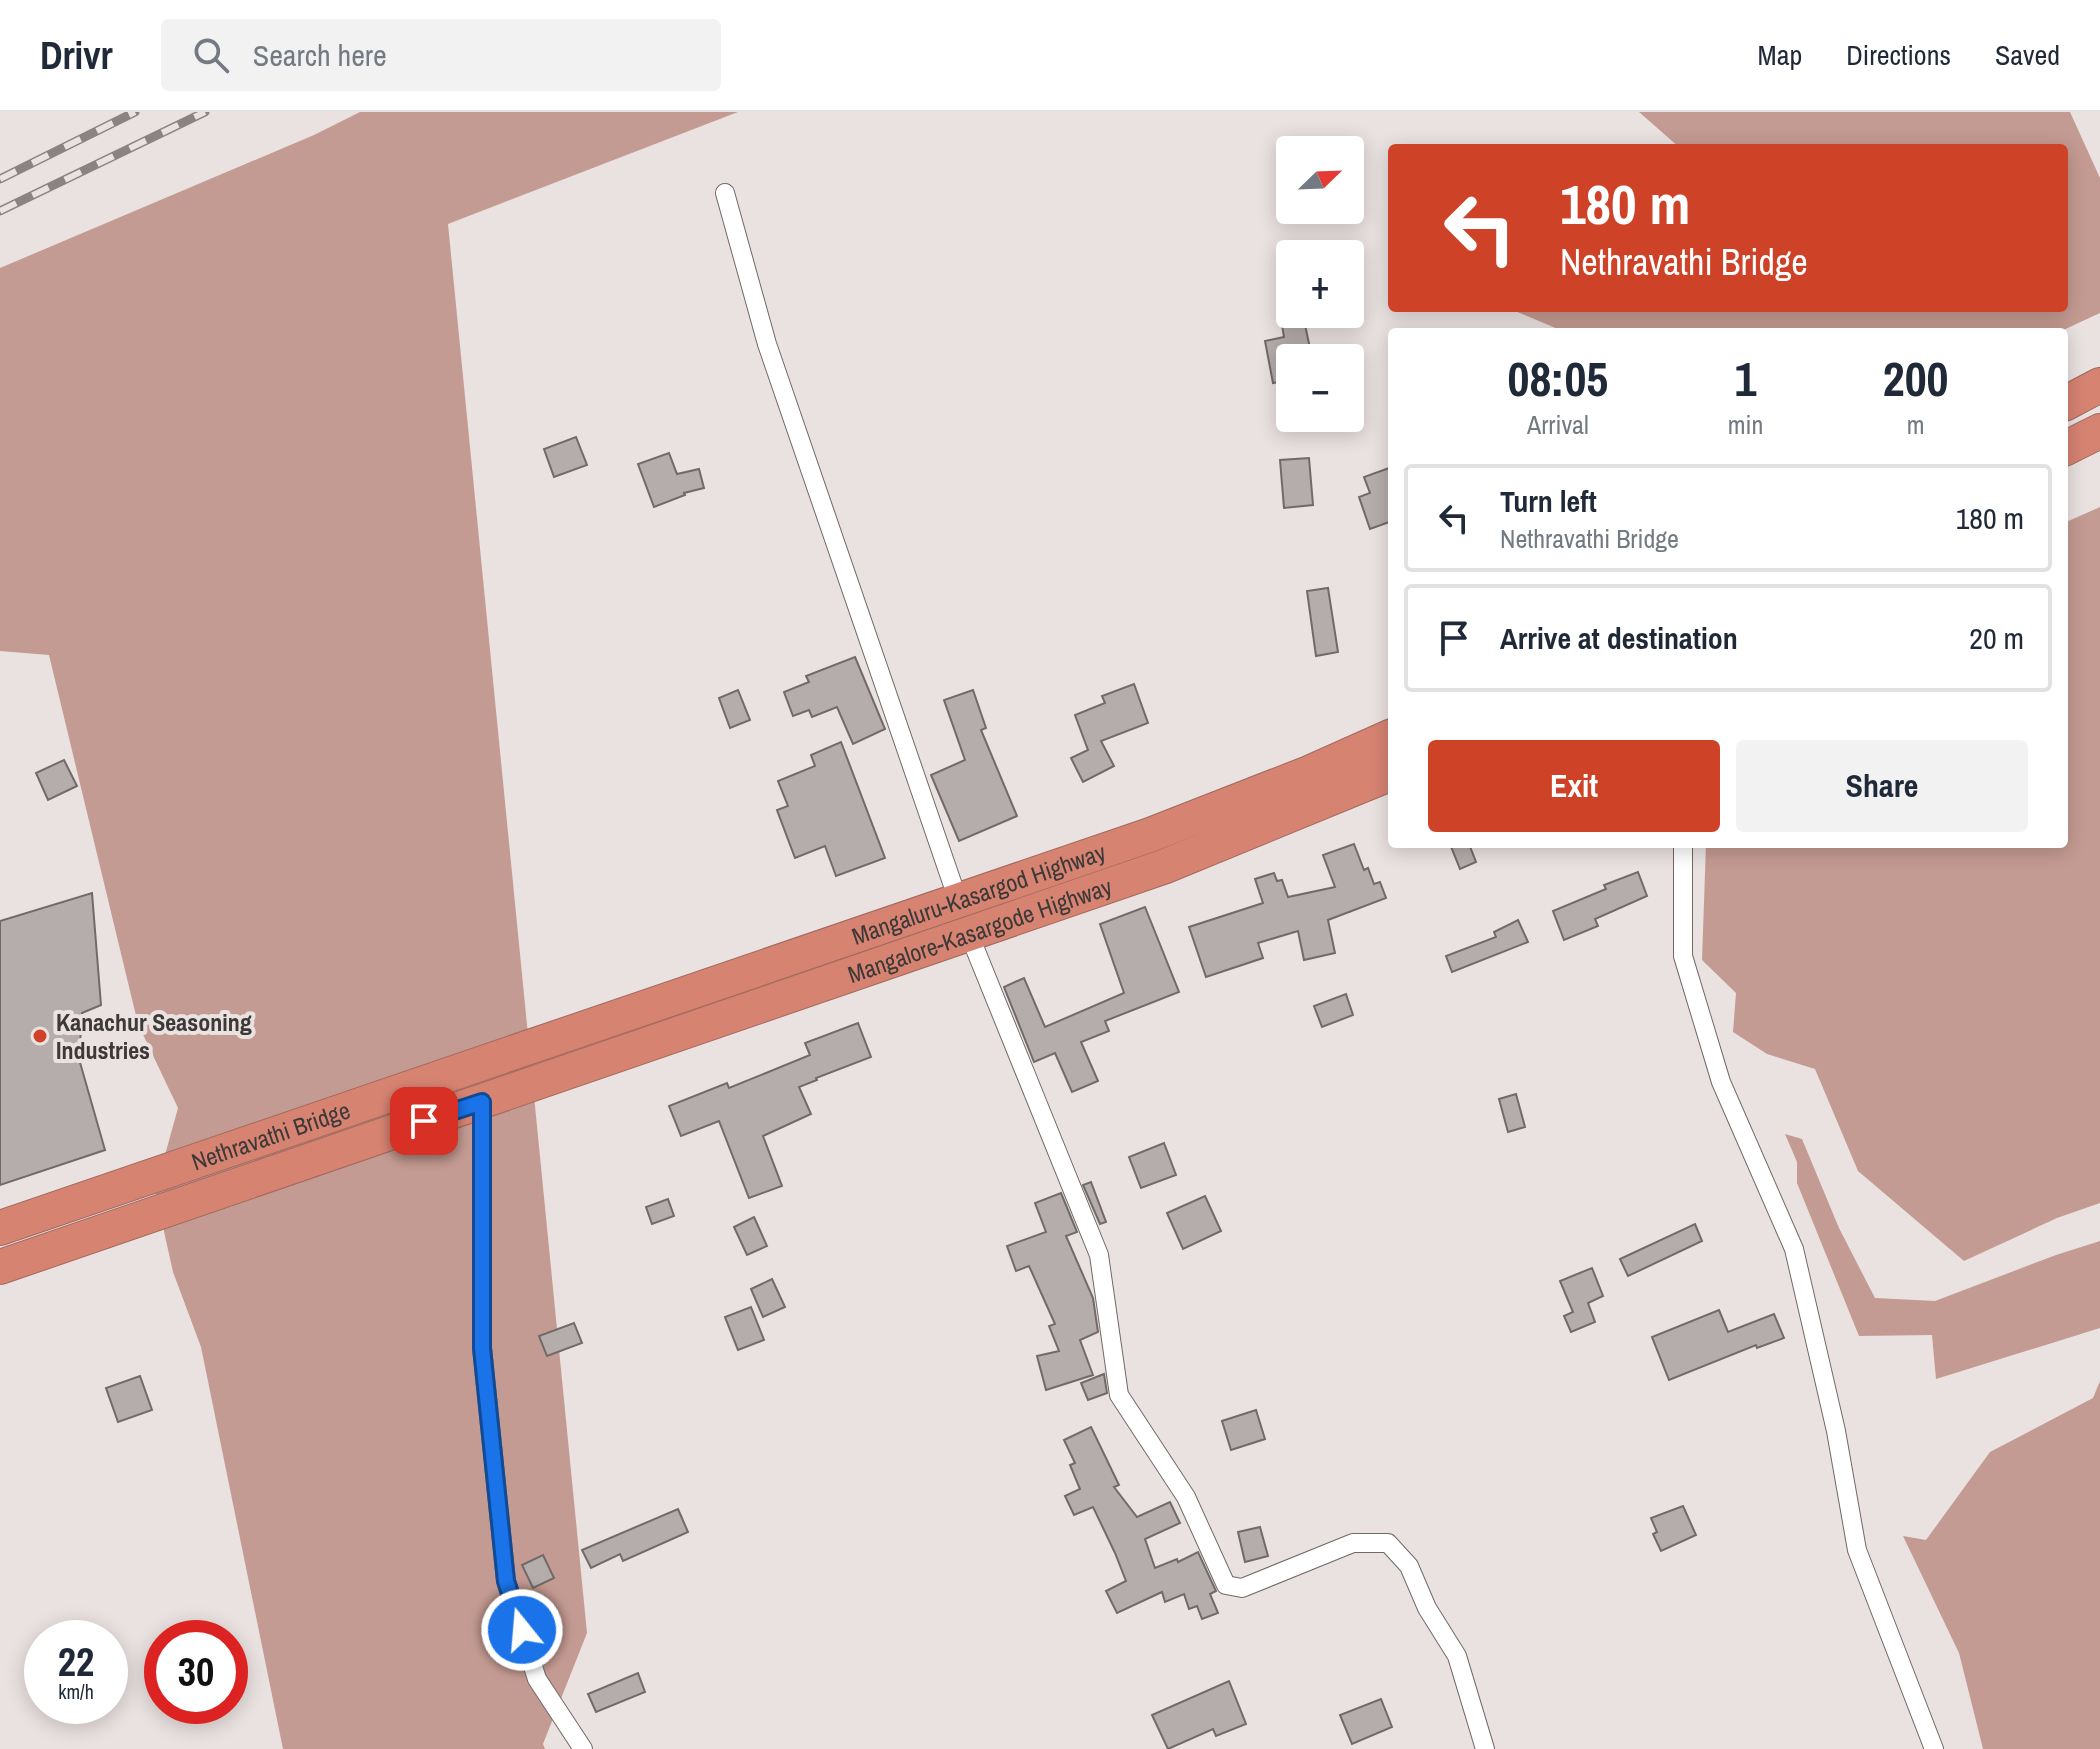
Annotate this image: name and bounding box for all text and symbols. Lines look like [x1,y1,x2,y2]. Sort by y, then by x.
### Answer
search box [161,19,721,91]
text: Drivr [40,30,113,81]
icon: search [189,33,233,77]
text: Search here [253,35,387,75]
text: Map [1758,36,1802,74]
text: Directions [1846,36,1951,74]
text: Saved [1995,36,2060,74]
north arrow [1276,136,1364,224]
map controls [1276,136,1364,432]
text: 180 m [1560,166,1690,241]
icon: left [1428,176,1532,280]
text: Nethravathi Bridge [1560,238,1808,286]
button: + [1276,240,1364,328]
button: − [1276,344,1364,432]
text: 08:05 [1508,346,1608,411]
text: 1 [1735,346,1756,411]
text: 200 [1883,346,1948,411]
text: Arrival [1527,407,1589,442]
text: min [1728,407,1763,442]
text: m [1907,407,1925,442]
text: Turn left [1500,481,1597,521]
icon: left [1432,496,1476,540]
text: 180 m [1956,498,2024,538]
text: Nethravathi Bridge [1500,521,1679,556]
icon: arrive [1432,616,1476,660]
text: Arrive at destination [1500,618,1738,658]
text: 20 m [1969,618,2024,658]
button: Exit [1428,740,1720,832]
button: Share [1736,740,2028,832]
street label: Mangaluru-Kasargod Highway [847,835,1110,952]
street label: Mangalore-Kasargode Highway [844,870,1116,990]
place label: Kanachur Seasoning Industries [56,1006,252,1066]
marker: Kanachur Seasoning Industries [31,1027,49,1045]
pin [390,1087,458,1155]
street label: Nethravathi Bridge [187,1094,354,1177]
icon: arrive [402,1099,446,1143]
position arrow [480,1588,564,1672]
speed limit sign: 30 [144,1620,248,1724]
text: 22 [58,1635,94,1688]
text: km/h [58,1678,94,1705]

